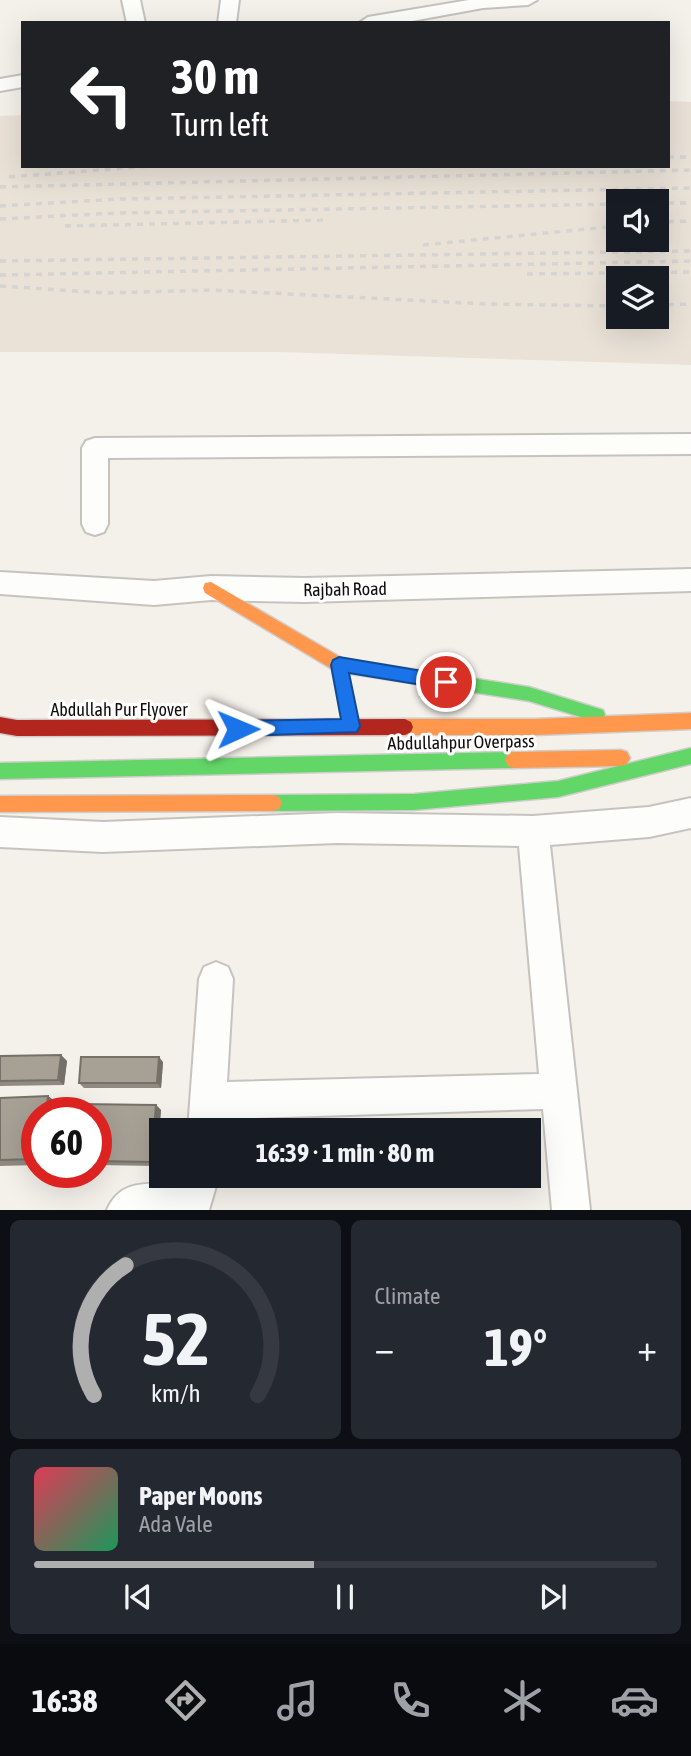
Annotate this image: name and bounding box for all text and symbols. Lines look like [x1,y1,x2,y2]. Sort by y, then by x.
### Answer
text: 30 m [171,48,259,104]
icon: left [56,49,147,140]
text: Turn left [171,106,269,143]
map controls [606,189,669,329]
button: sound [606,189,669,252]
button: layers [606,266,669,329]
street label: Rajbah Road [303,578,387,600]
pin [416,652,476,712]
icon: arrive [427,663,465,701]
position arrow [201,692,275,766]
street label: Abdullah Pur Flyover [50,699,188,720]
street label: Abdullahpur Overpass [387,730,535,754]
speed limit sign: 60 [21,1097,112,1188]
text: 16:39 · 1 min · 80 m [256,1138,434,1168]
text: Climate [375,1283,440,1309]
text: 52 [141,1298,209,1381]
text: 19° [484,1317,547,1377]
text: − [375,1326,394,1369]
text: + [637,1326,657,1369]
text: km/h [150,1379,200,1407]
text: Paper Moons [139,1481,262,1511]
text: Ada Vale [139,1511,213,1537]
icon: previous [119,1578,157,1616]
icon: pause [326,1578,364,1616]
icon: next [534,1578,572,1616]
icon: directions [161,1676,210,1725]
icon: music [273,1676,322,1725]
icon: phone [386,1676,435,1725]
icon: climate [498,1676,547,1725]
icon: car [610,1676,659,1725]
text: 16:38 [32,1682,98,1719]

